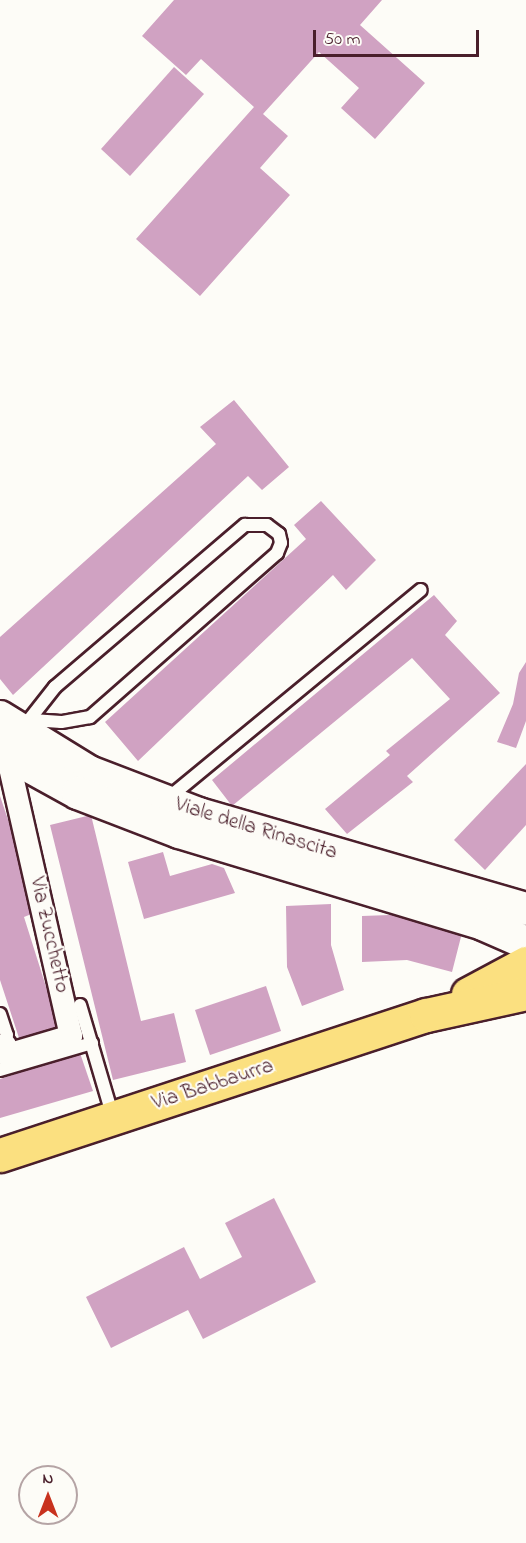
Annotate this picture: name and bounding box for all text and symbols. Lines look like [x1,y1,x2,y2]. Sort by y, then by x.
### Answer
scale bar [316,18,482,56]
text: 50 m [324,27,361,53]
street label: Viale della Rinascita [172,792,340,866]
street label: Via Zucchetto [23,875,75,995]
street label: Via Babbaurra [149,1054,277,1116]
north arrow [18,1465,78,1525]
text: N [43,1467,53,1491]

